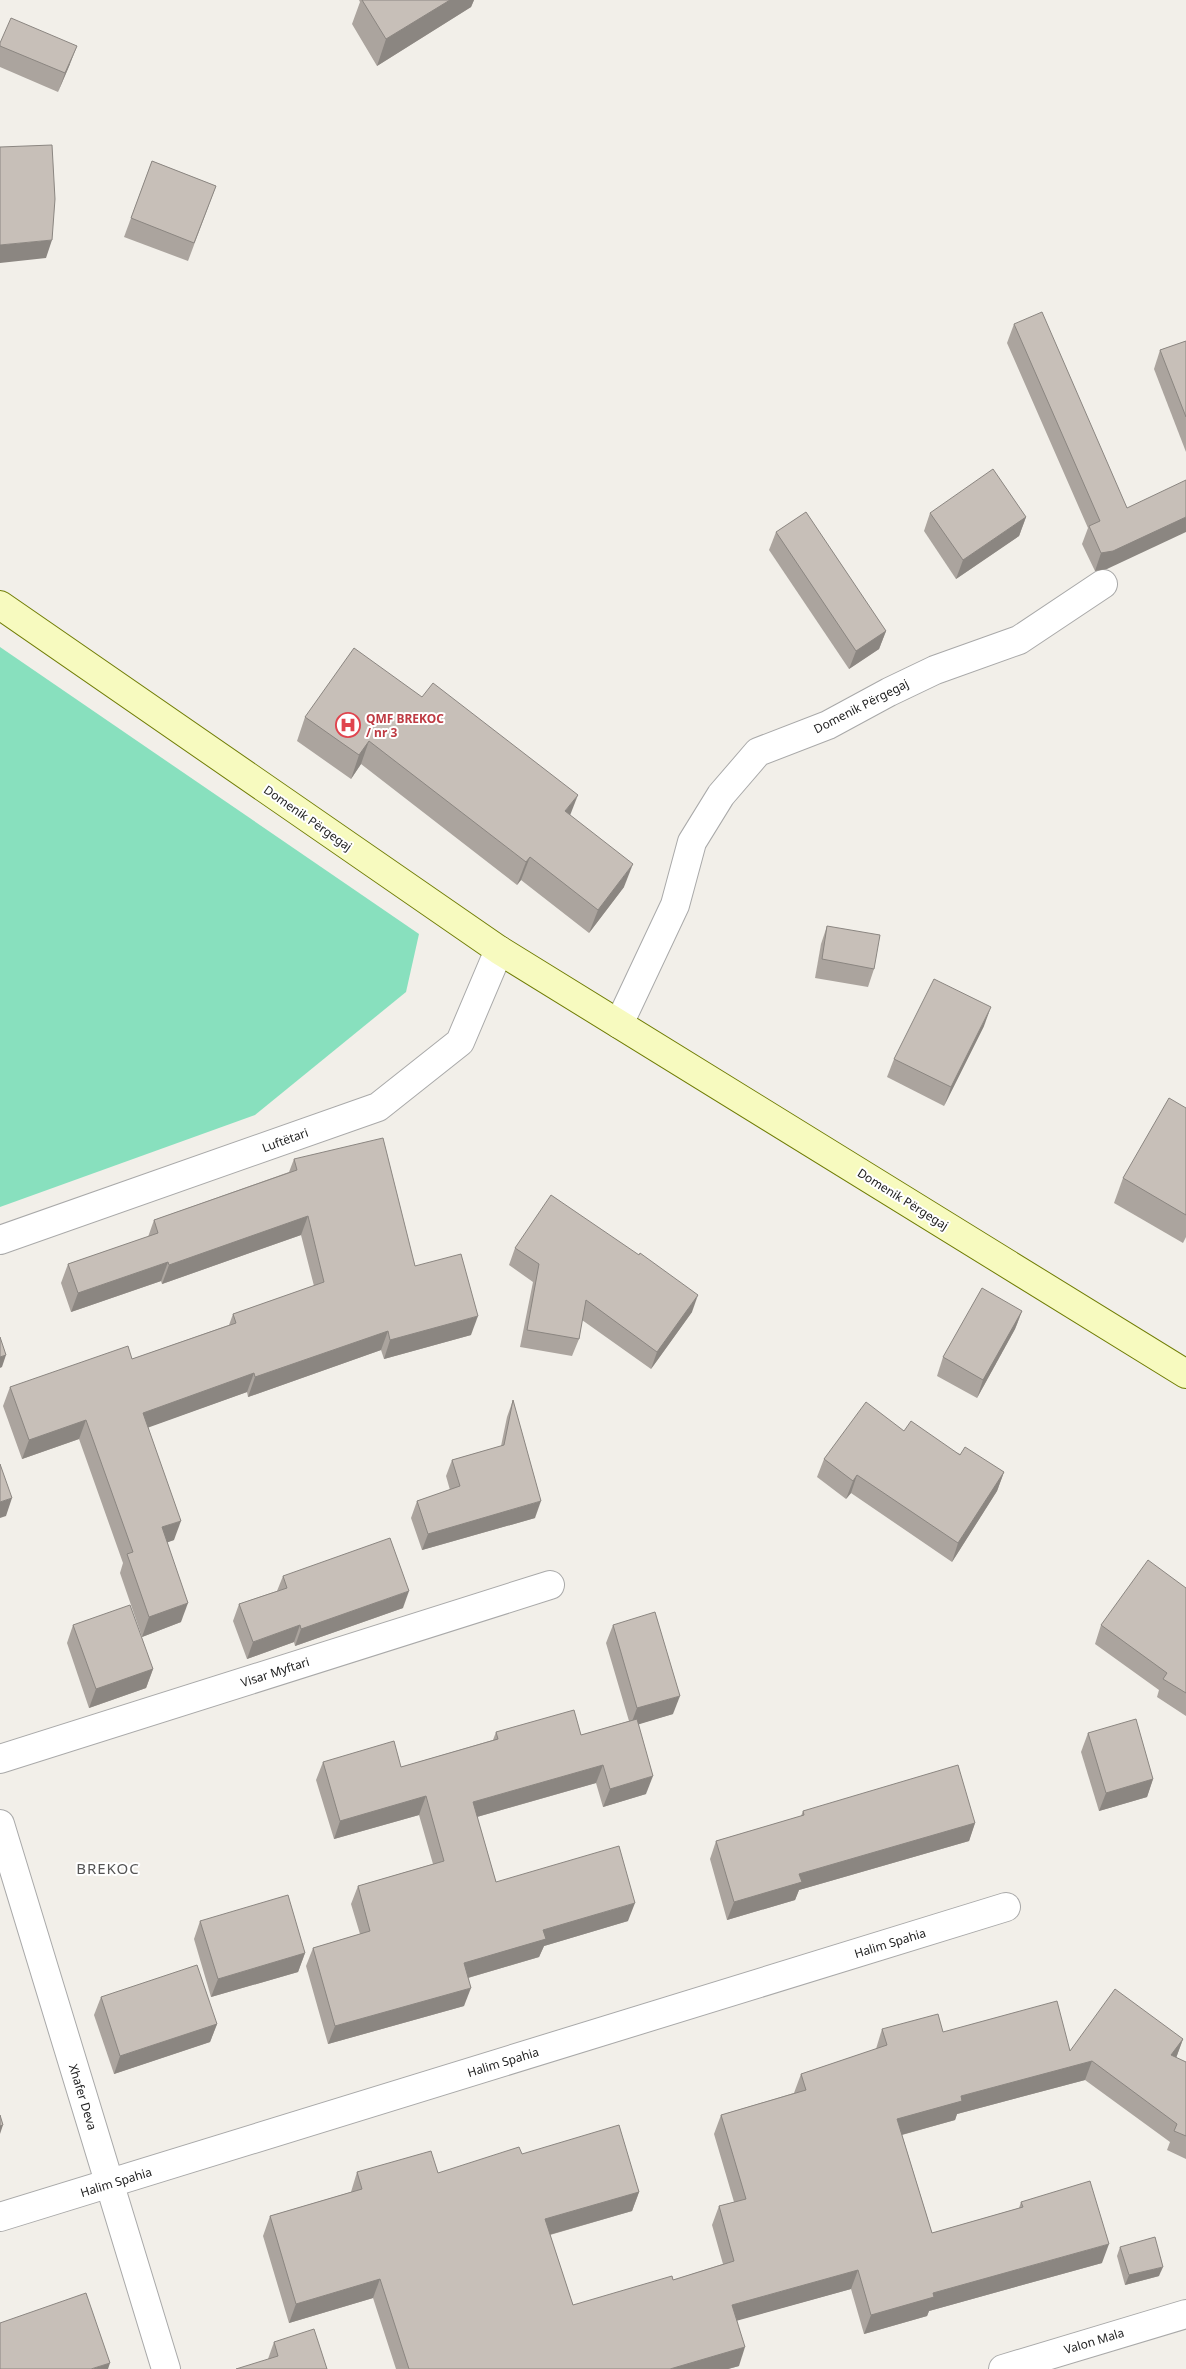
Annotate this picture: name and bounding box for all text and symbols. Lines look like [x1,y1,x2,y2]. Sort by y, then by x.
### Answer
street label: Domenik Përgegaj [811,675,911,737]
place label: QMF BREKOC / nr 3 [366,710,444,741]
hospital icon: QMF BREKOC / nr 3 [335,712,361,738]
street label: Domenik Përgegaj [260,781,356,855]
street label: Luftëtari [260,1124,310,1156]
street label: Domenik Përgegaj [854,1164,952,1234]
street label: Visar Myftari [239,1653,311,1691]
district label: BREKOC [76,1858,140,1878]
street label: Halim Spahia [852,1924,928,1962]
street label: Halim Spahia [465,2043,541,2081]
street label: Xhafer Deva [65,2062,101,2132]
street label: Halim Spahia [78,2163,154,2201]
street label: Valon Mala [1062,2324,1126,2358]

